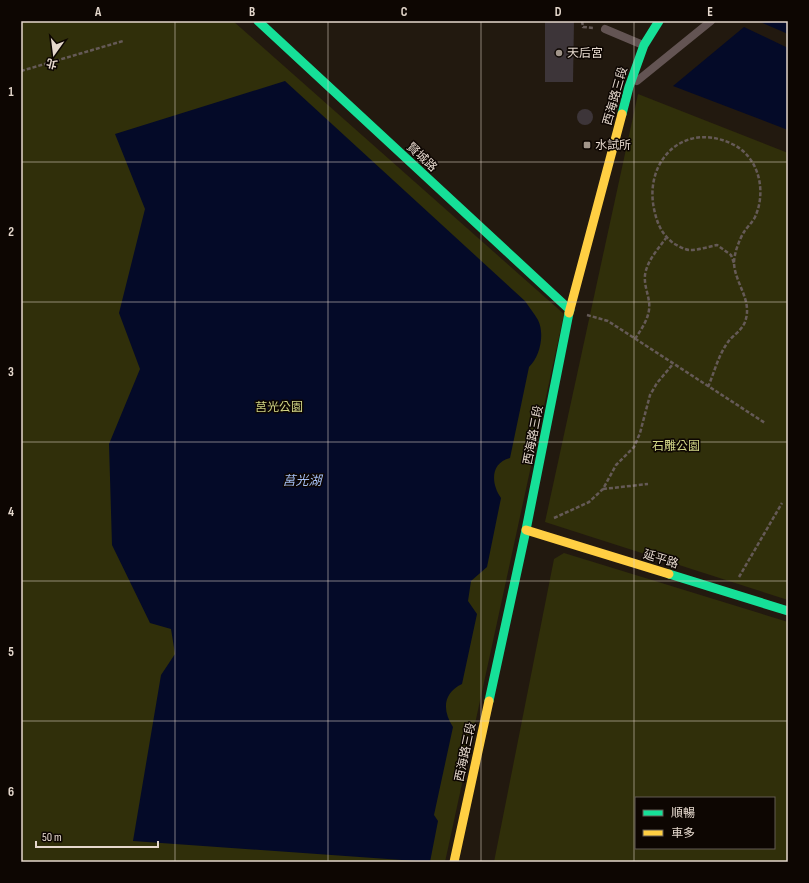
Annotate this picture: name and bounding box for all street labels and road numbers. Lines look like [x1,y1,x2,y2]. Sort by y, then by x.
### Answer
street label: 西海路三段 [600,65,631,127]
street label: 賢城路 [403,140,440,175]
street label: 西海路三段 [520,404,547,466]
street label: 延平路 [641,547,680,572]
street label: 西海路三段 [452,721,479,783]

